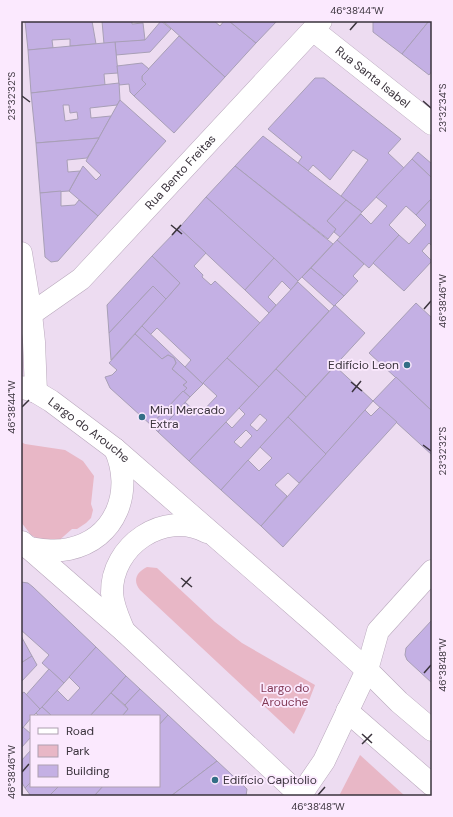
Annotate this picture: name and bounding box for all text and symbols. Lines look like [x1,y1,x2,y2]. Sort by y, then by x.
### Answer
text: 46°38'44"W [330,4,384,17]
street label: Rua Santa Isabel [332,43,413,112]
text: 23°32'32"S [5,71,18,120]
text: 23°32'34"S [436,83,449,133]
street label: Rua Bento Freitas [141,131,219,213]
text: 46°38'46"W [436,274,449,328]
place label: Edifício Leon [328,357,399,373]
marker: Edifício Leon [402,360,412,370]
text: 46°38'44"W [5,380,18,434]
street label: Largo do Arouche [45,394,133,466]
place label: Mini Mercado Extra [150,402,225,432]
marker: Mini Mercado Extra [137,412,147,422]
text: 23°32'32"S [436,426,449,475]
text: 46°38'48"W [436,638,449,692]
park label: Largo do Arouche [261,680,309,710]
legend [30,715,160,787]
text: Road [66,723,94,739]
text: Park [66,743,90,759]
text: 46°38'46"W [5,745,18,799]
text: Building [66,763,110,779]
place label: Edifício Capitolio [223,772,317,788]
marker: Edifício Capitolio [210,775,220,785]
text: 46°38'48"W [291,800,345,813]

